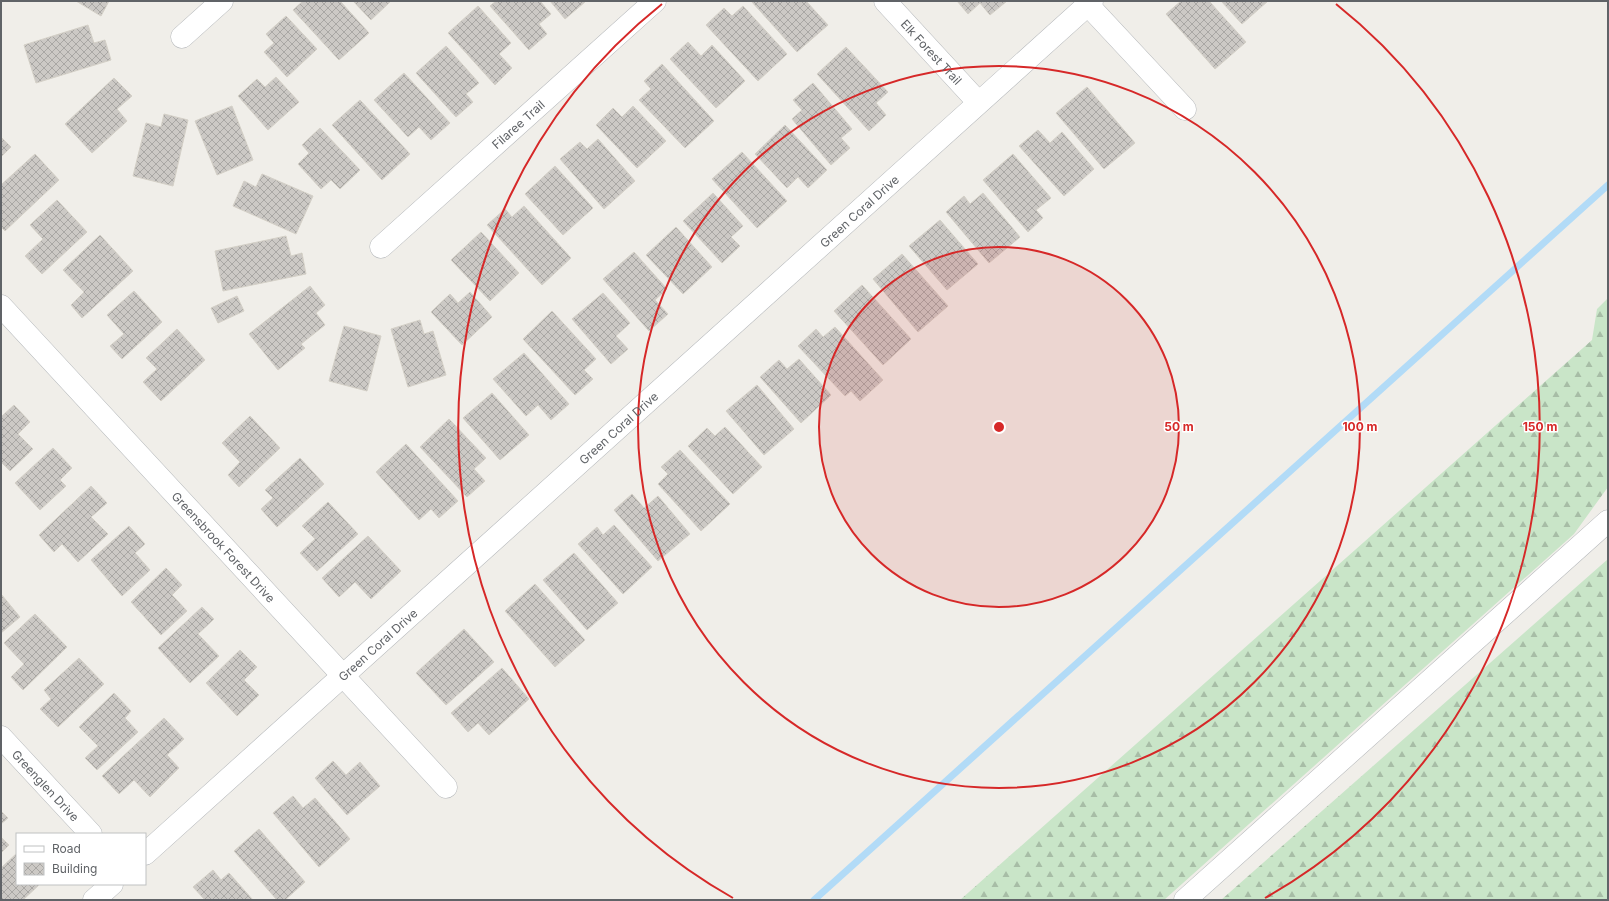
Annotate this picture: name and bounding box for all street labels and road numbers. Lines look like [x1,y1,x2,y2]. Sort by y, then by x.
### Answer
street label: Elk Forest Trail [898,16,965,87]
street label: Filaree Trail [489,97,547,152]
street label: Green Coral Drive [816,171,902,250]
street label: Green Coral Drive [576,388,661,467]
street label: Greensbrook Forest Drive [169,488,279,605]
street label: Green Coral Drive [335,605,420,684]
street label: Greenglen Drive [9,747,83,824]

